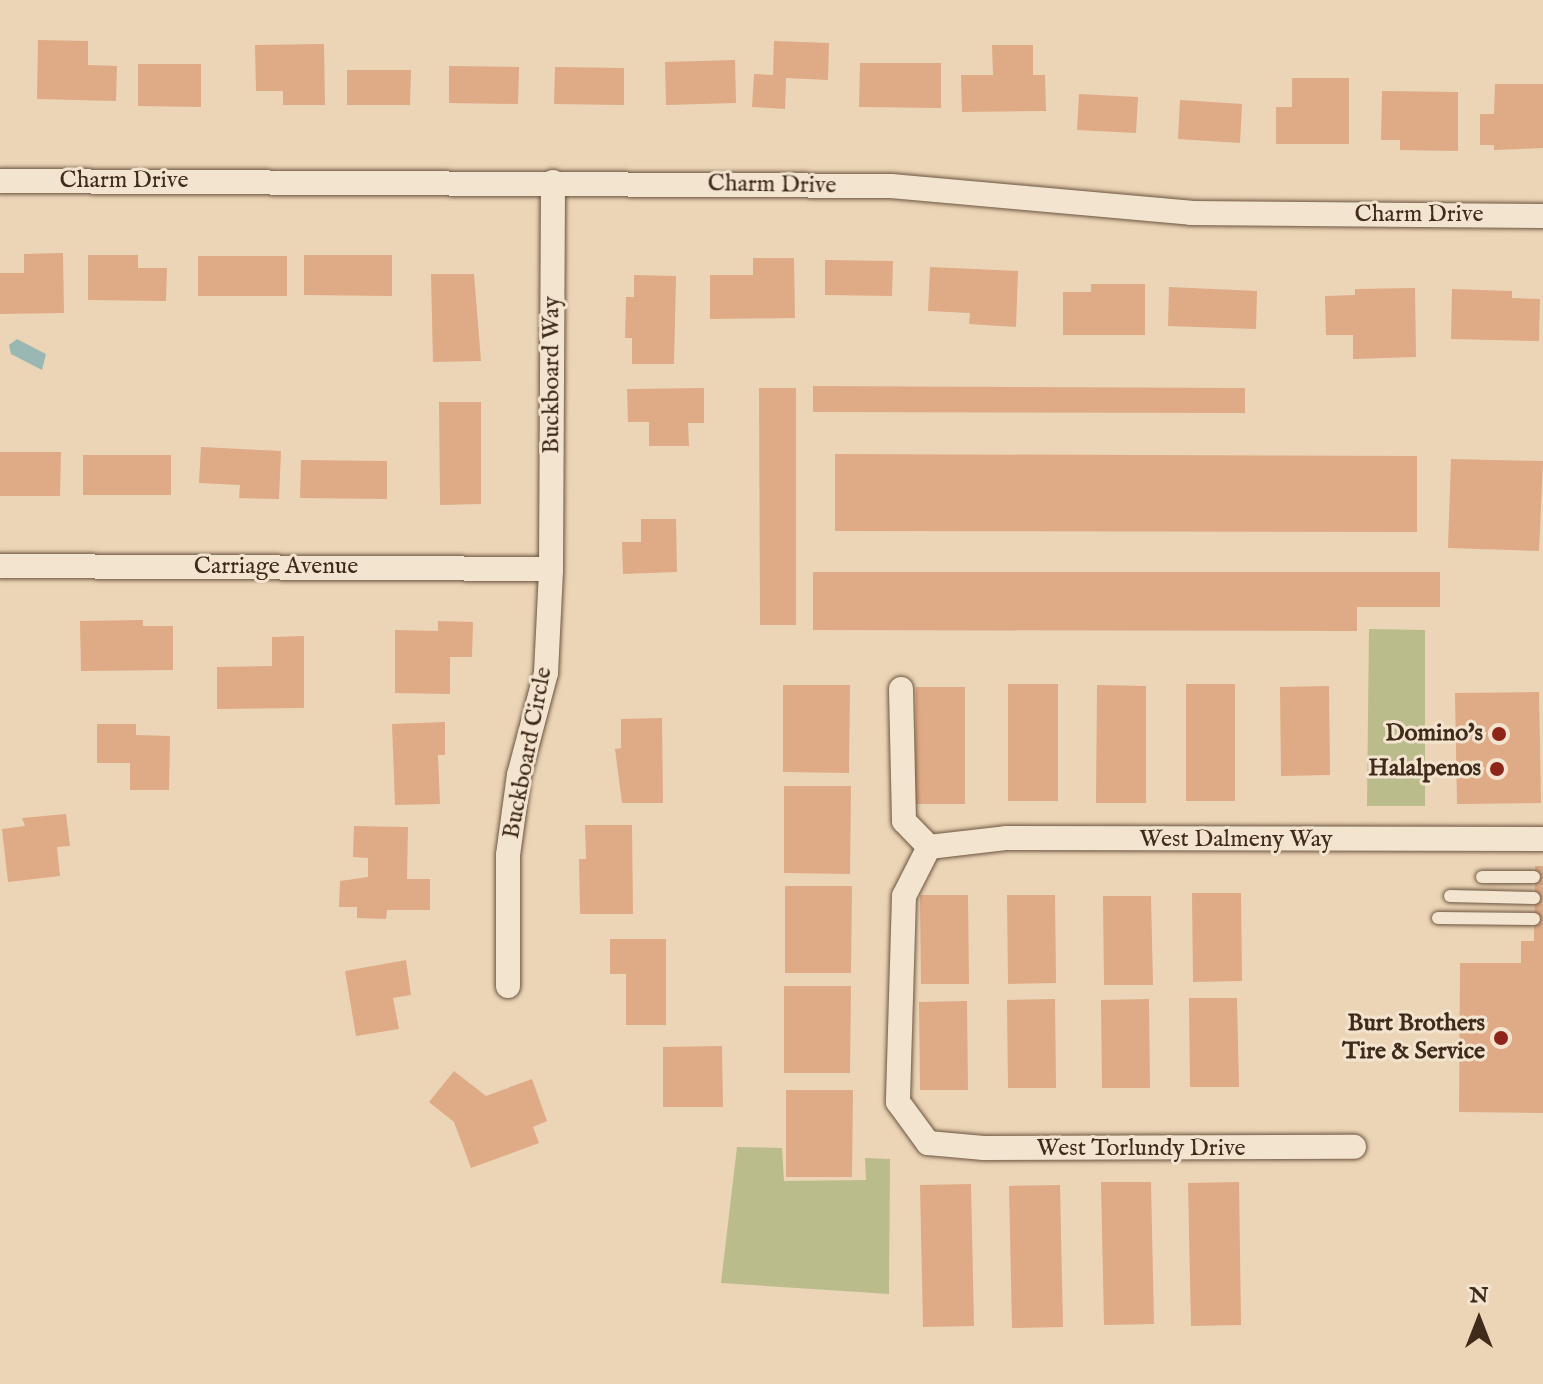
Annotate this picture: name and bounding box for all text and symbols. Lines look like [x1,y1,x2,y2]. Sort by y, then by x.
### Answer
street label: Charm Drive [60,167,188,195]
street label: Charm Drive [707,169,837,201]
street label: Charm Drive [1355,201,1483,229]
street label: Buckboard Way [538,296,566,454]
street label: Carriage Avenue [194,553,358,581]
street label: Buckboard Circle [497,665,559,841]
place label: Domino's [1385,720,1483,748]
marker: Domino's [1490,725,1508,743]
place label: Halalpenos [1368,755,1481,783]
marker: Halalpenos [1488,760,1506,778]
street label: West Dalmeny Way [1139,826,1333,854]
place label: Burt Brothers Tire & Service [1342,1010,1485,1066]
marker: Burt Brothers Tire & Service [1492,1029,1510,1047]
street label: West Torlundy Drive [1037,1135,1245,1163]
north arrow [1439,1280,1519,1360]
text: N [1469,1282,1489,1310]

